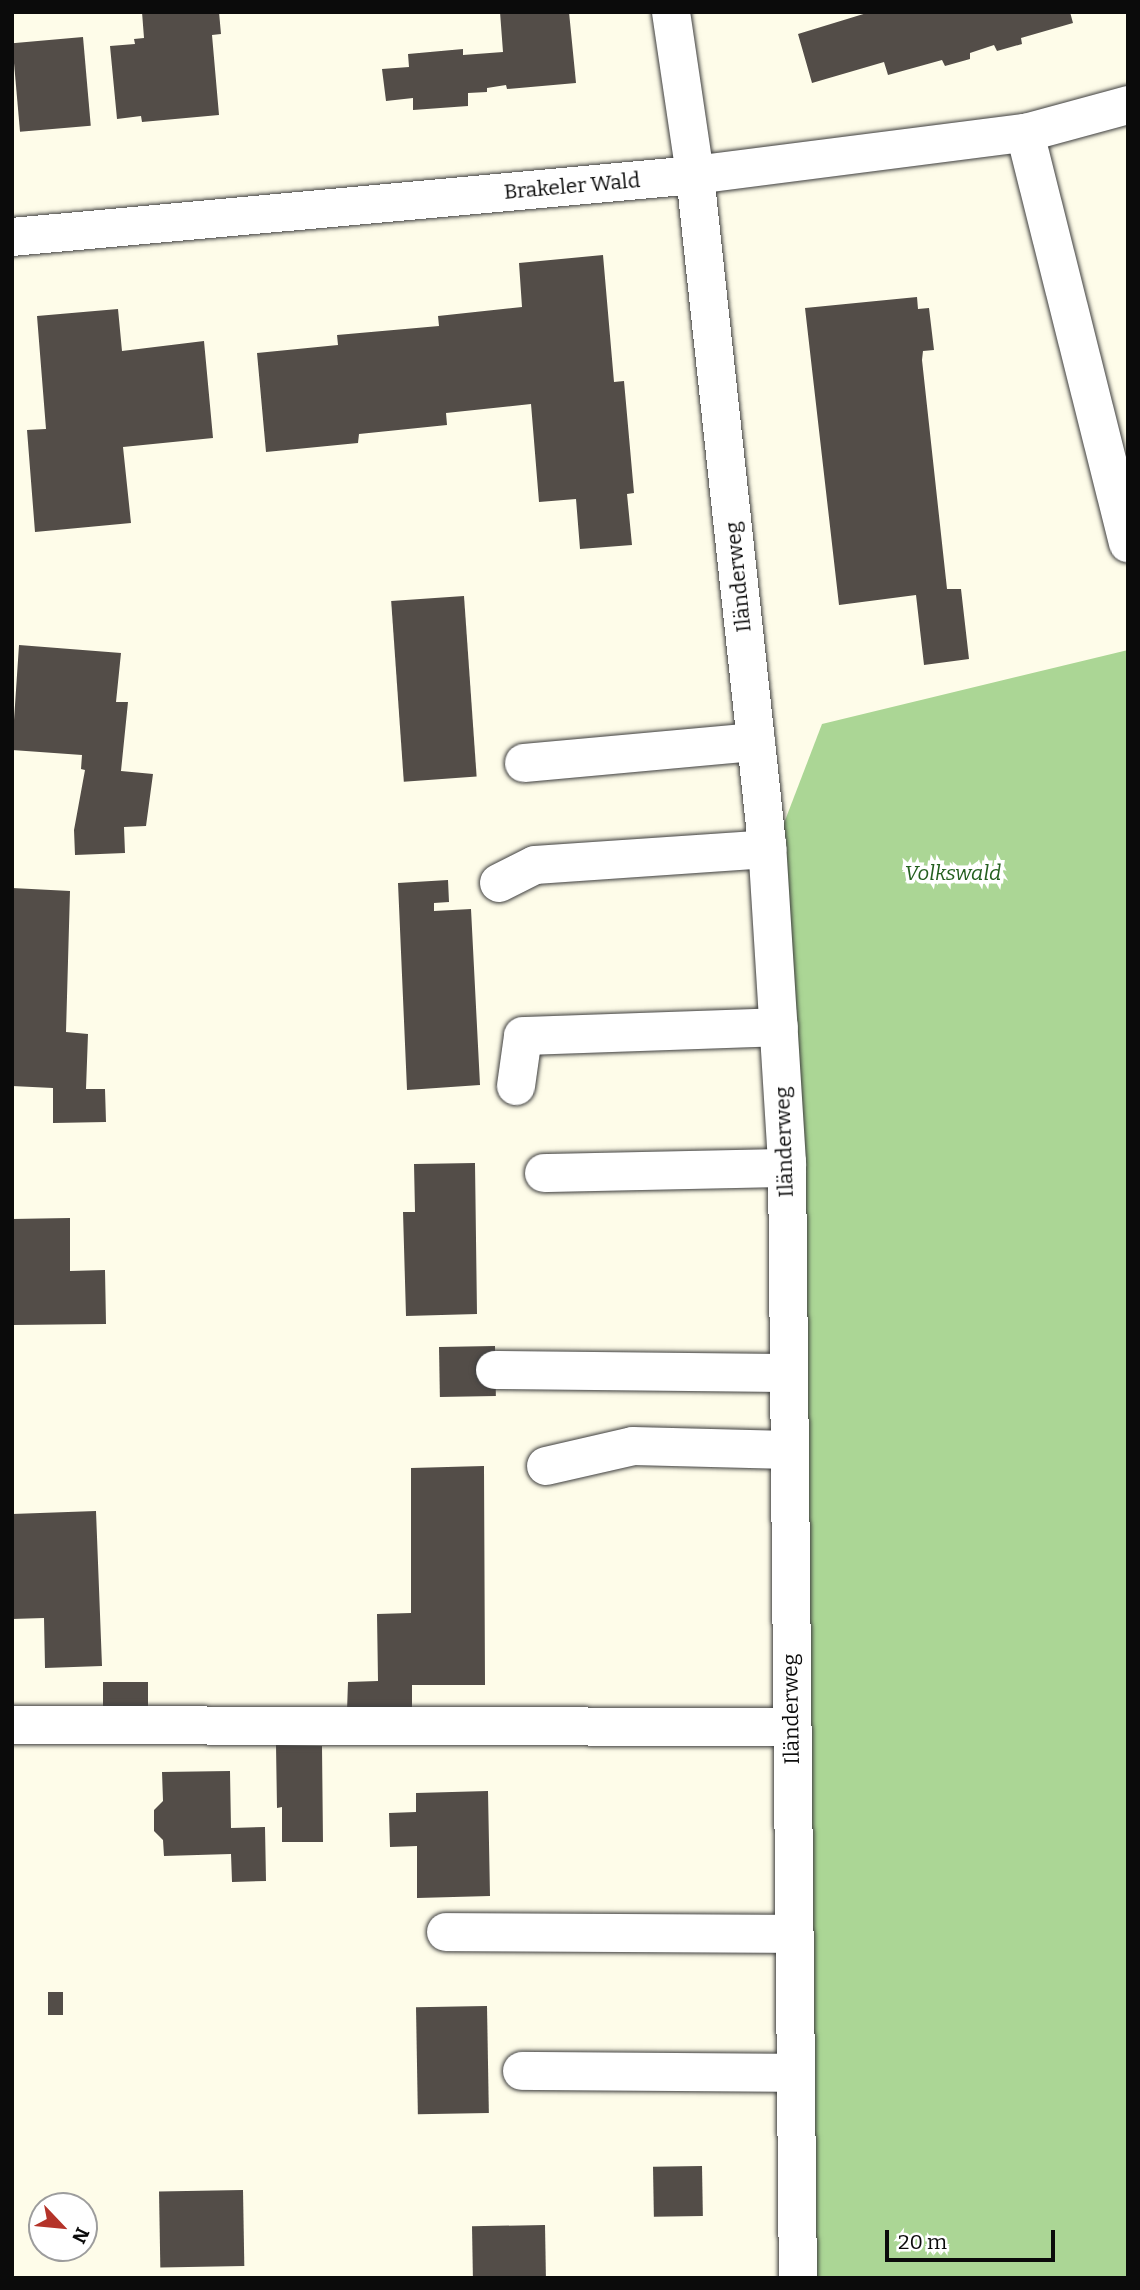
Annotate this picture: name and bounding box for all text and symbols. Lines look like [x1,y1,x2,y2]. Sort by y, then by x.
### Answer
street label: Brakeler Wald [503,167,641,205]
street label: Iländerweg [720,521,756,633]
park label: Volkswald [905,860,1001,886]
street label: Iländerweg [769,1086,799,1198]
street label: Iländerweg [777,1653,805,1765]
north arrow [28,2192,98,2262]
scale bar [888,2216,1058,2260]
text: N [67,2224,94,2247]
text: 20 m [898,2229,947,2255]

